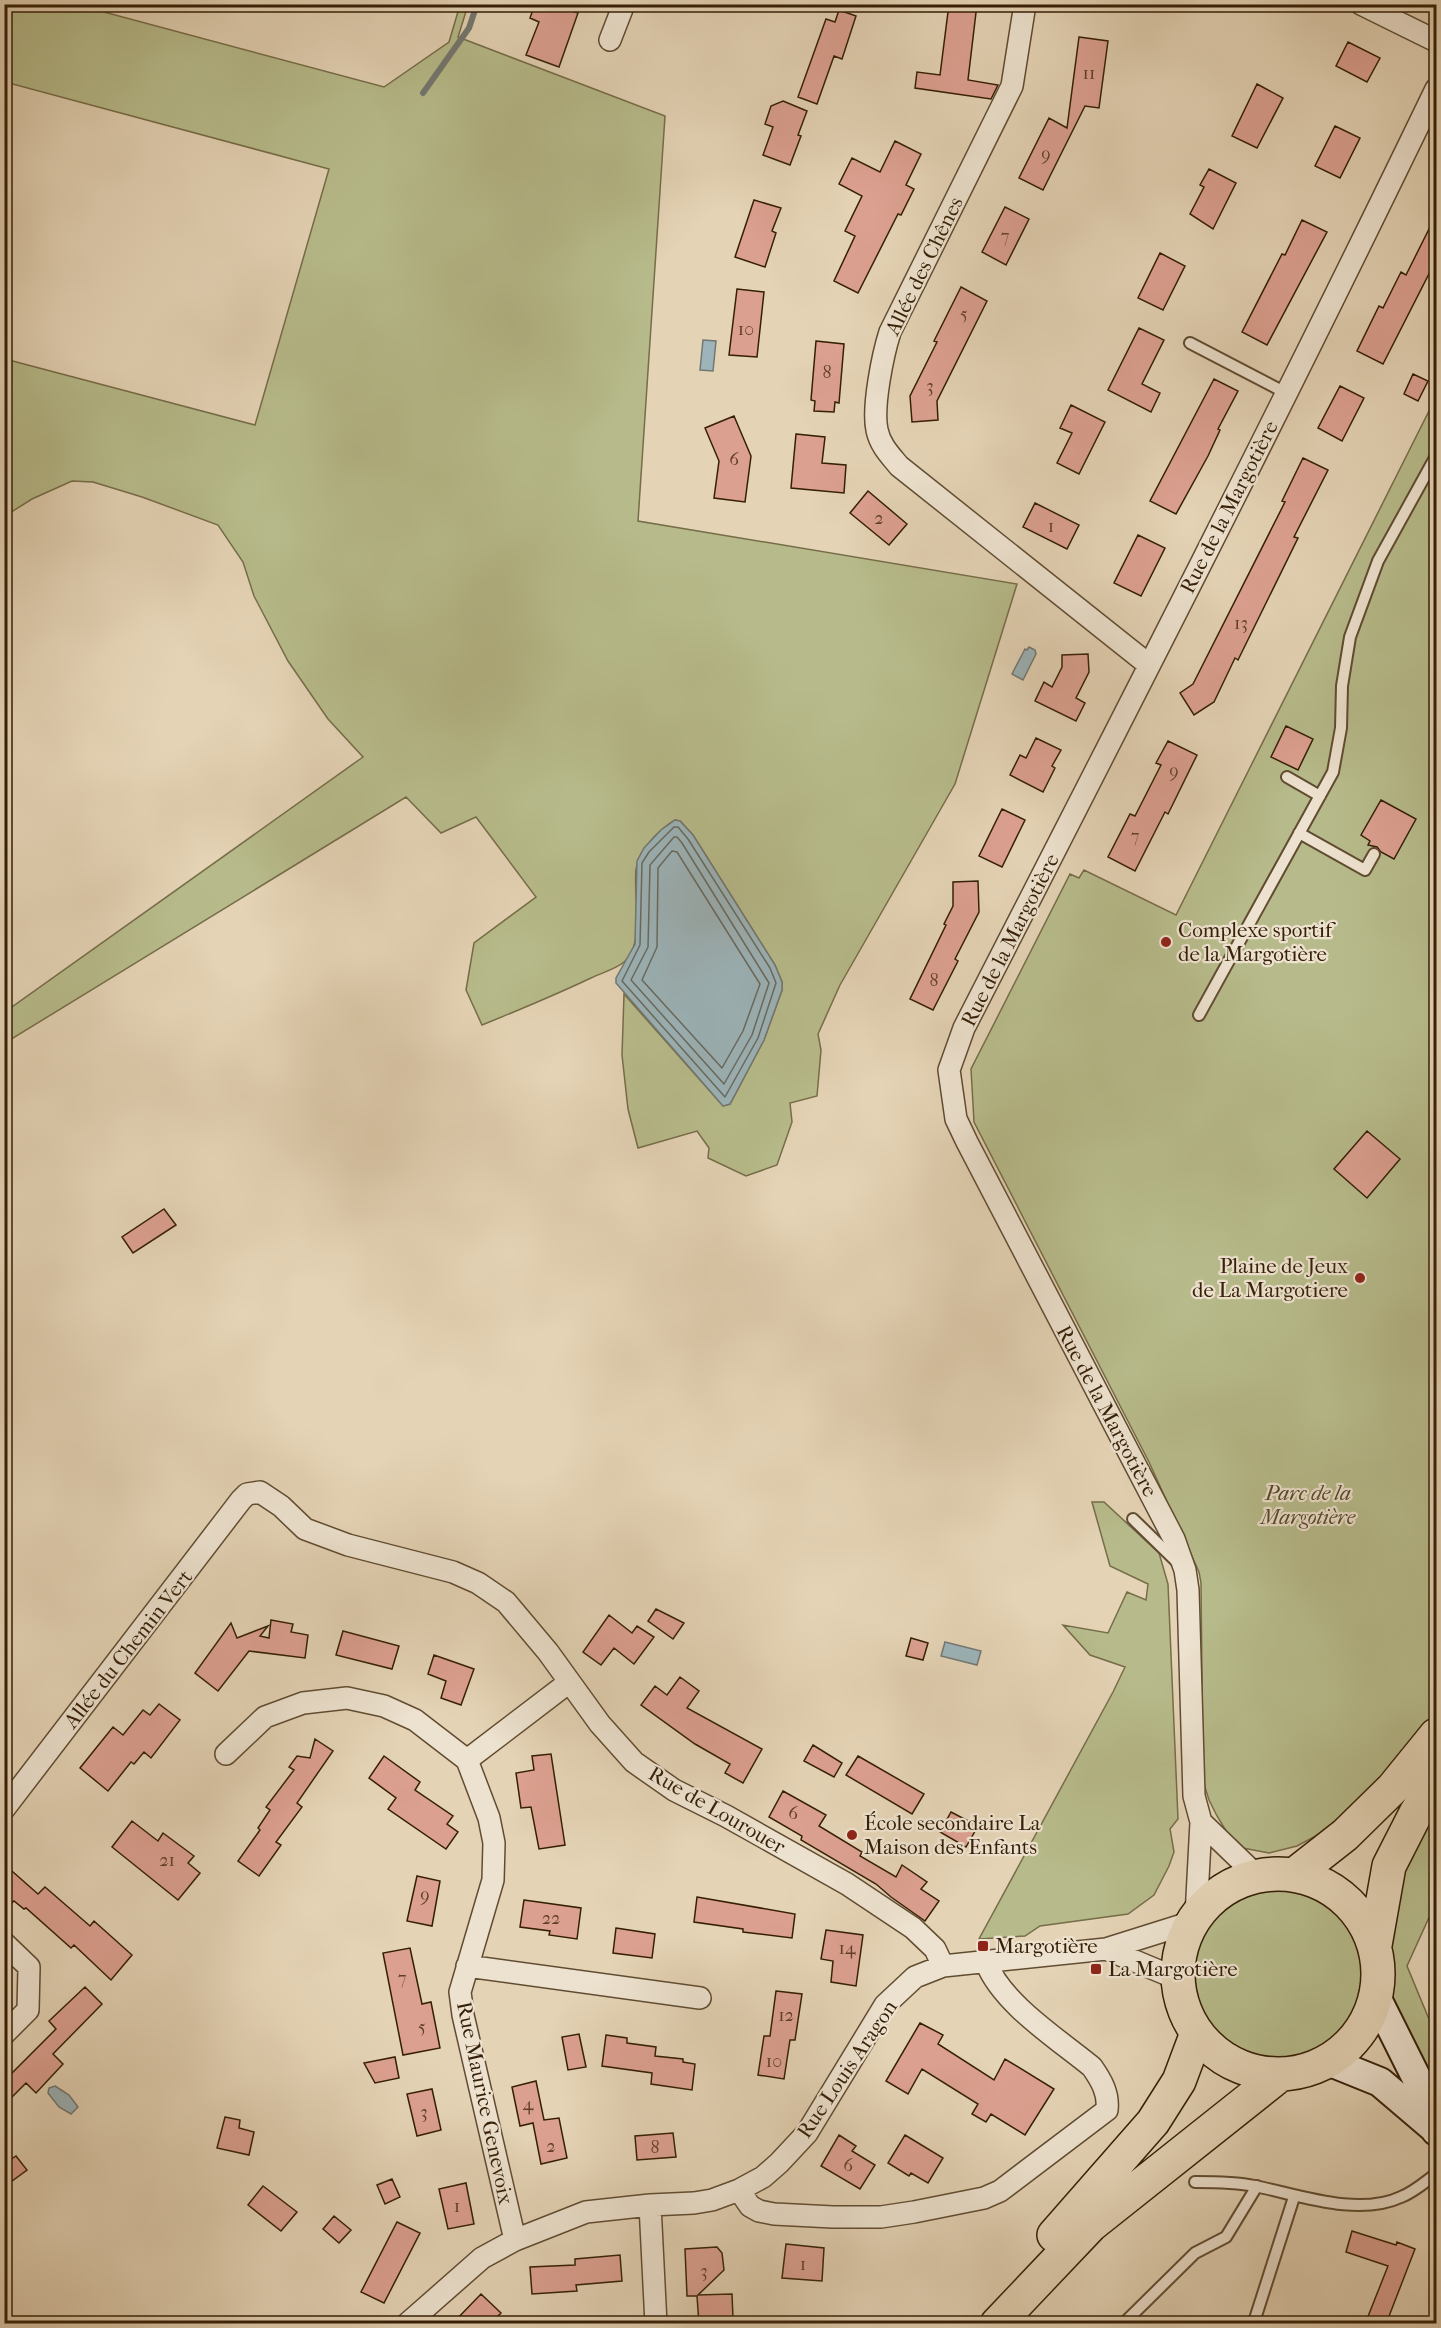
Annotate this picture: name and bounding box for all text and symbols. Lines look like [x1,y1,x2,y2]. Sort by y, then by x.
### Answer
house number: 11 [1083,63,1095,84]
house number: 9 [1041,144,1051,165]
street label: Allée des Chênes [880,193,968,340]
house number: 7 [1001,226,1010,247]
house number: 5 [960,304,968,325]
house number: 10 [738,319,754,340]
house number: 8 [822,362,832,383]
house number: 3 [926,376,934,397]
street label: Rue de la Margotière [1175,417,1283,597]
house number: 6 [729,449,739,470]
house number: 2 [874,508,884,529]
house number: 1 [1048,516,1054,537]
house number: 13 [1234,613,1248,634]
house number: 9 [1169,761,1179,782]
house number: 7 [1131,826,1140,847]
street label: Rue de la Margotière [956,850,1064,1030]
place label: Complexe sportif de la Margotière [1178,918,1336,966]
marker: Complexe sportif de la Margotière [1159,935,1173,949]
house number: 8 [929,970,939,991]
place label: Plaine de Jeux de La Margotiere [1192,1254,1348,1302]
marker: Plaine de Jeux de La Margotiere [1353,1271,1367,1285]
street label: Rue de la Margotière [1052,1321,1162,1501]
park label: Parc de la Margotière [1259,1481,1356,1529]
street label: Allée du Chemin Vert [58,1565,198,1734]
street label: Rue de Lourouer [645,1761,789,1859]
house number: 6 [788,1803,798,1824]
place label: École secondaire La Maison des Enfants [864,1811,1041,1859]
marker: École secondaire La Maison des Enfants [845,1828,859,1842]
house number: 21 [159,1850,175,1871]
house number: 9 [420,1885,430,1906]
house number: 22 [542,1908,560,1929]
place label: Margotière [995,1934,1098,1958]
house number: 14 [838,1938,856,1959]
marker: Margotière [976,1939,990,1953]
place label: La Margotière [1108,1957,1238,1981]
marker: La Margotière [1089,1962,1103,1976]
house number: 7 [398,1968,407,1989]
street label: Rue Louis Aragon [792,1995,902,2143]
street label: Rue Maurice Genevoix [452,1999,518,2207]
house number: 12 [778,2005,794,2026]
house number: 5 [418,2017,426,2038]
house number: 10 [766,2051,782,2072]
house number: 4 [523,2094,534,2115]
house number: 3 [420,2102,428,2123]
house number: 2 [546,2136,556,2157]
house number: 8 [650,2137,660,2158]
house number: 6 [843,2155,853,2176]
house number: 1 [454,2196,460,2217]
house number: 1 [800,2254,806,2275]
house number: 3 [700,2261,708,2282]

